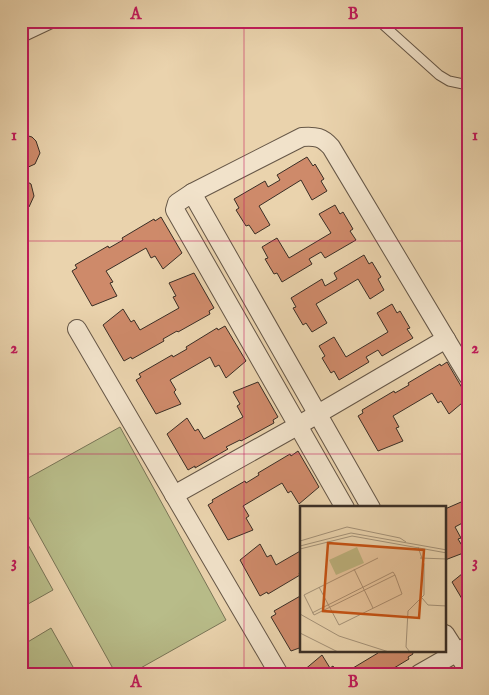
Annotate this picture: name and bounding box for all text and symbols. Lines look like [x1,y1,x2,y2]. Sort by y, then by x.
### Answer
text: A [130,5,143,25]
text: B [348,5,359,25]
text: 1 [11,126,17,146]
text: 1 [472,126,478,146]
text: 2 [10,339,18,359]
text: 2 [471,339,479,359]
inset map [300,506,446,652]
text: 3 [11,553,17,573]
text: 3 [472,553,478,573]
text: A [130,673,143,693]
text: B [348,673,359,693]

